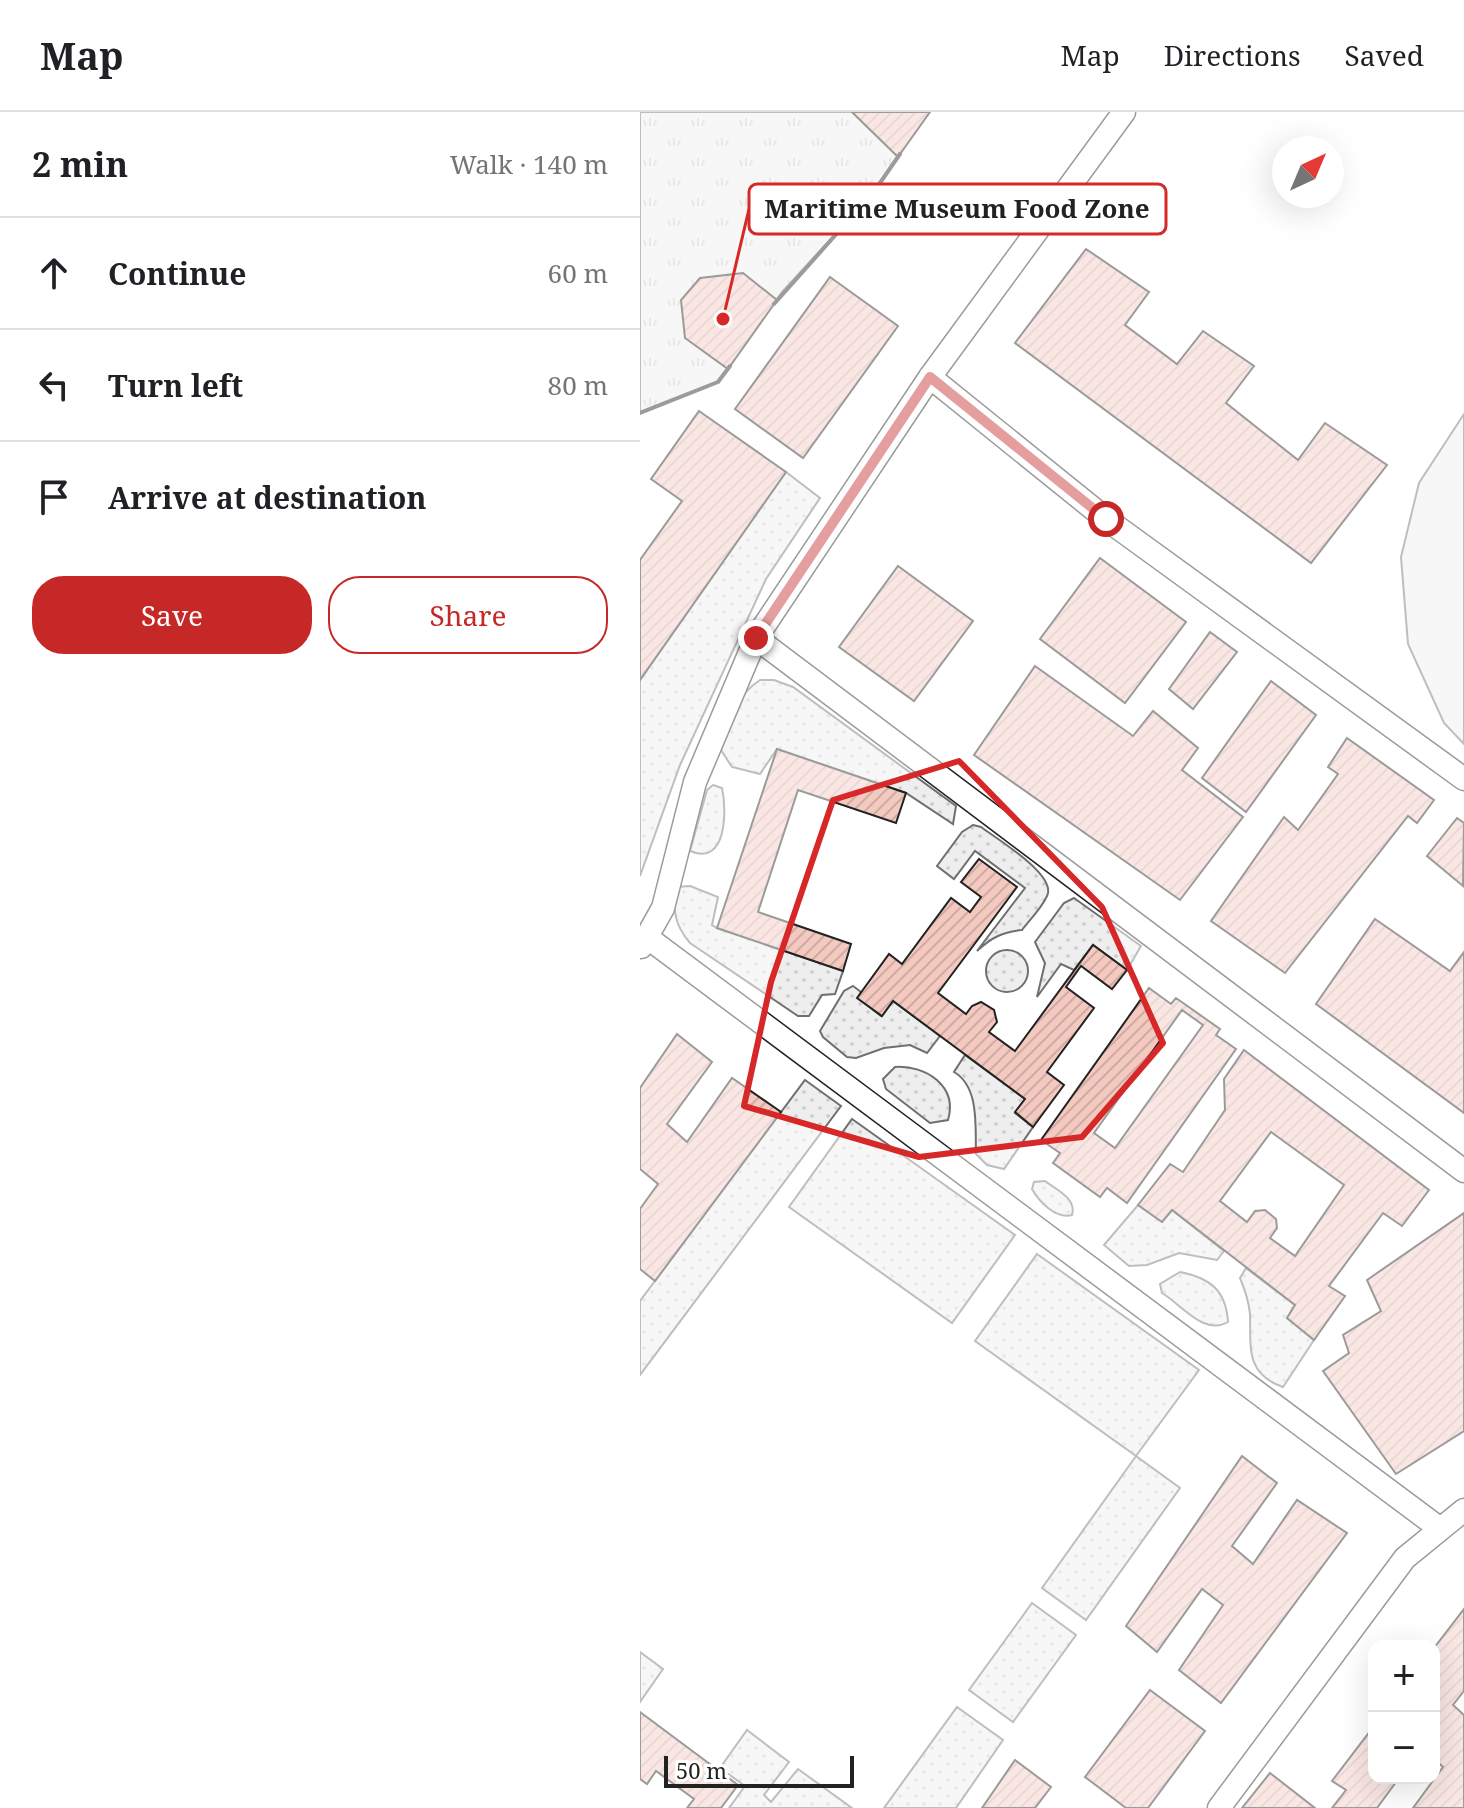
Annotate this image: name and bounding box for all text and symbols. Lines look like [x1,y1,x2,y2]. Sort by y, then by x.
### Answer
text: Map [40,29,124,81]
text: Map [1060,36,1120,74]
text: Directions [1164,36,1301,74]
text: Saved [1345,36,1424,74]
north arrow [1272,136,1344,208]
text: 2 min [32,141,128,187]
text: Walk · 140 m [450,146,608,182]
callout: Maritime Museum Food Zone [749,184,1166,234]
text: Maritime Museum Food Zone [764,190,1150,226]
icon: ahead [32,251,76,295]
text: Continue [108,253,246,294]
text: 60 m [548,255,608,291]
icon: left [32,363,76,407]
text: Turn left [108,365,243,406]
text: 80 m [548,367,608,403]
icon: arrive [32,475,76,519]
text: Arrive at destination [108,477,427,518]
route start [1088,501,1124,537]
button: Save [32,576,312,654]
button: Share [328,576,608,654]
route end [738,620,774,656]
map controls [1368,1640,1440,1784]
button: + [1368,1640,1440,1712]
button: − [1368,1712,1440,1784]
scale bar [664,1752,854,1788]
text: 50 m [676,1755,727,1785]

